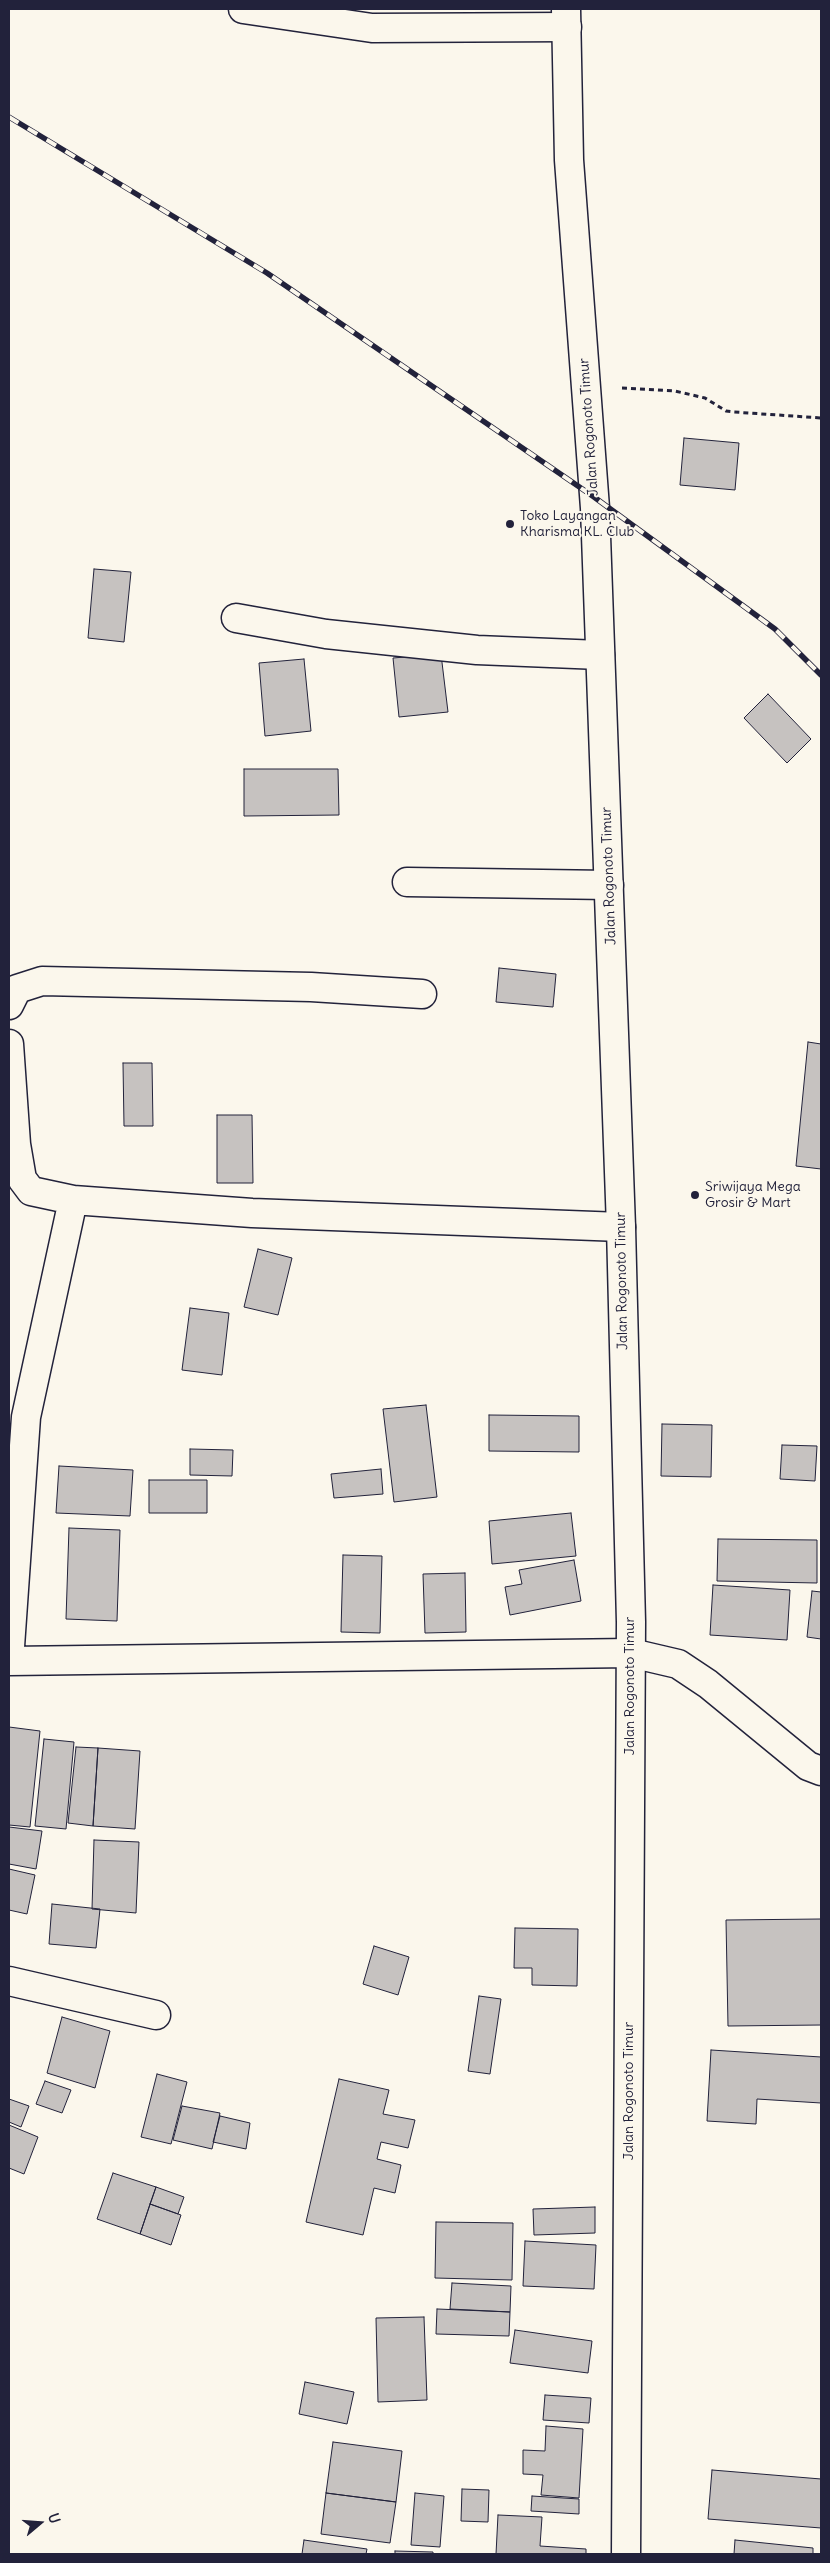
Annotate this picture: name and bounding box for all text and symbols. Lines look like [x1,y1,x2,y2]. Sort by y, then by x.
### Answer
street label: Jalan Rogonoto Timur [576,357,602,497]
place label: Toko Layangan Kharisma KL. Club [520,508,634,540]
marker: Toko Layangan Kharisma KL. Club [504,518,516,530]
street label: Jalan Rogonoto Timur [598,807,620,945]
place label: Sriwijaya Mega Grosir & Mart [705,1179,801,1212]
marker: Sriwijaya Mega Grosir & Mart [689,1189,701,1201]
street label: Jalan Rogonoto Timur [612,1212,632,1350]
street label: Jalan Rogonoto Timur [622,1617,638,1755]
street label: Jalan Rogonoto Timur [621,2022,637,2160]
north arrow [15,2498,65,2548]
text: U [44,2511,64,2526]

